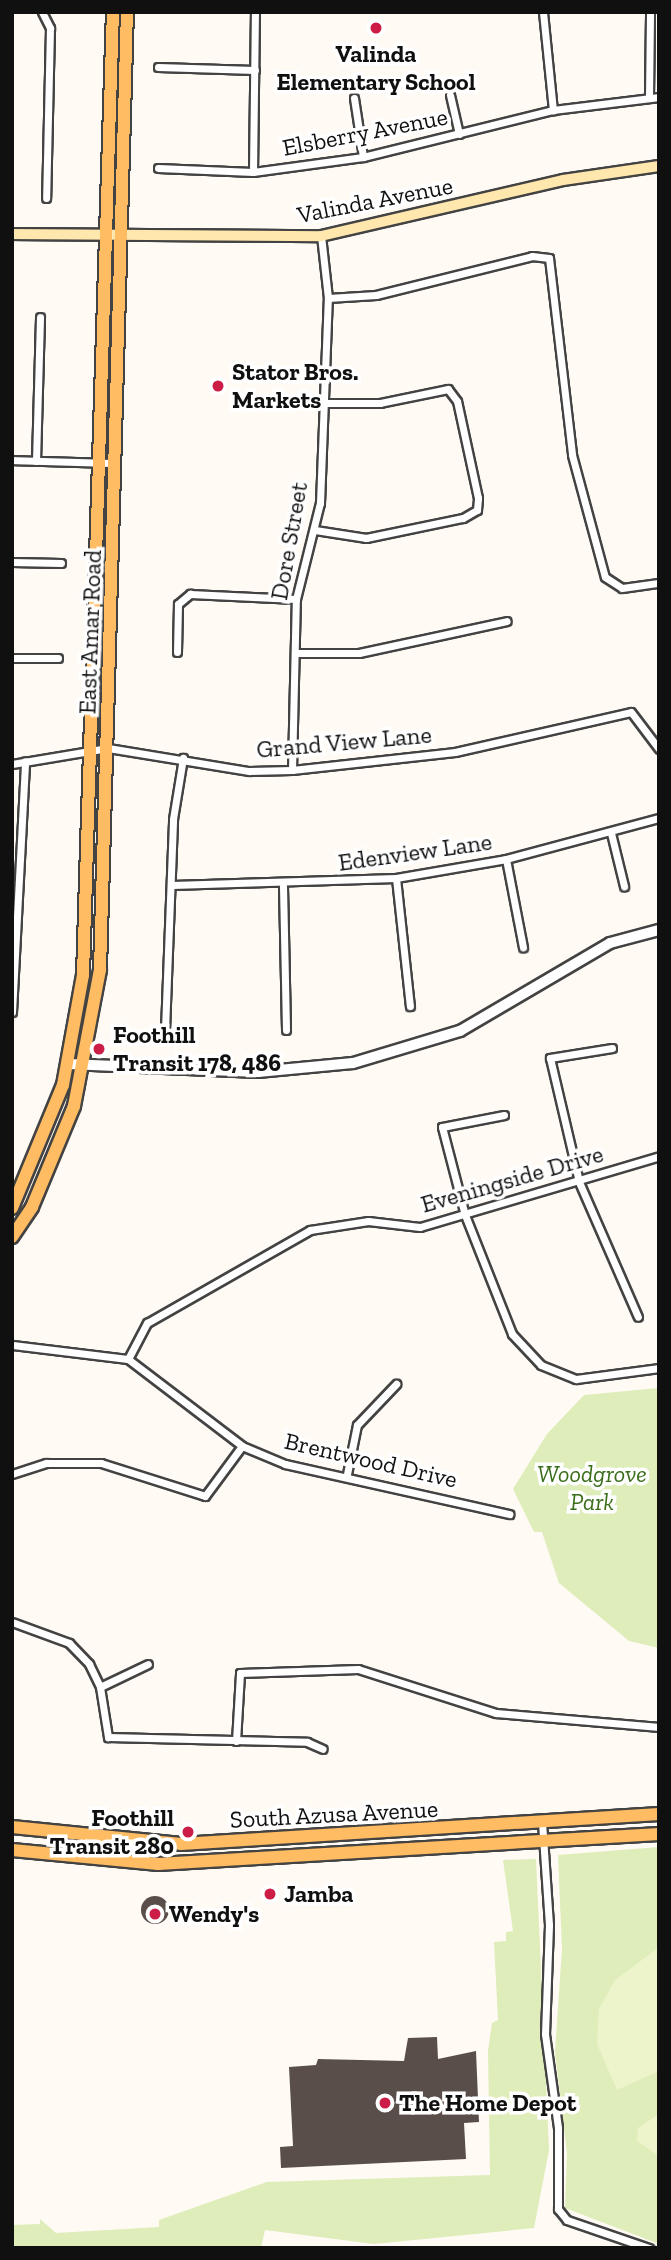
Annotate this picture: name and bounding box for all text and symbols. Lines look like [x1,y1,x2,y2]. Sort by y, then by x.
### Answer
marker: Valinda Elementary School [368,20,384,36]
place label: Valinda Elementary School [276,40,476,96]
street label: Elsberry Avenue [279,102,451,162]
street label: Valinda Avenue [294,171,456,229]
place label: Stator Bros. Markets [232,358,359,414]
marker: Stator Bros. Markets [210,378,226,394]
street label: Dore Street [264,480,314,602]
street label: East Amar Road [73,549,107,715]
street label: Grand View Lane [255,720,433,764]
street label: Edenview Lane [336,827,494,877]
place label: Foothill Transit 178, 486 [113,1021,281,1077]
marker: Foothill Transit 178, 486 [91,1041,107,1057]
street label: Eveningside Drive [418,1139,606,1219]
street label: Brentwood Drive [282,1426,460,1494]
park label: Woodgrove Park [537,1460,647,1516]
street label: South Azusa Avenue [228,1794,440,1834]
place label: Foothill Transit 280 [50,1804,174,1860]
marker: Foothill Transit 280 [180,1824,196,1840]
place label: Jamba [284,1880,354,1908]
marker: Jamba [262,1886,278,1902]
place label: Wendy's [169,1900,259,1928]
marker: Wendy's [147,1906,163,1922]
place label: The Home Depot [399,2089,576,2117]
marker: The Home Depot [377,2095,393,2111]

